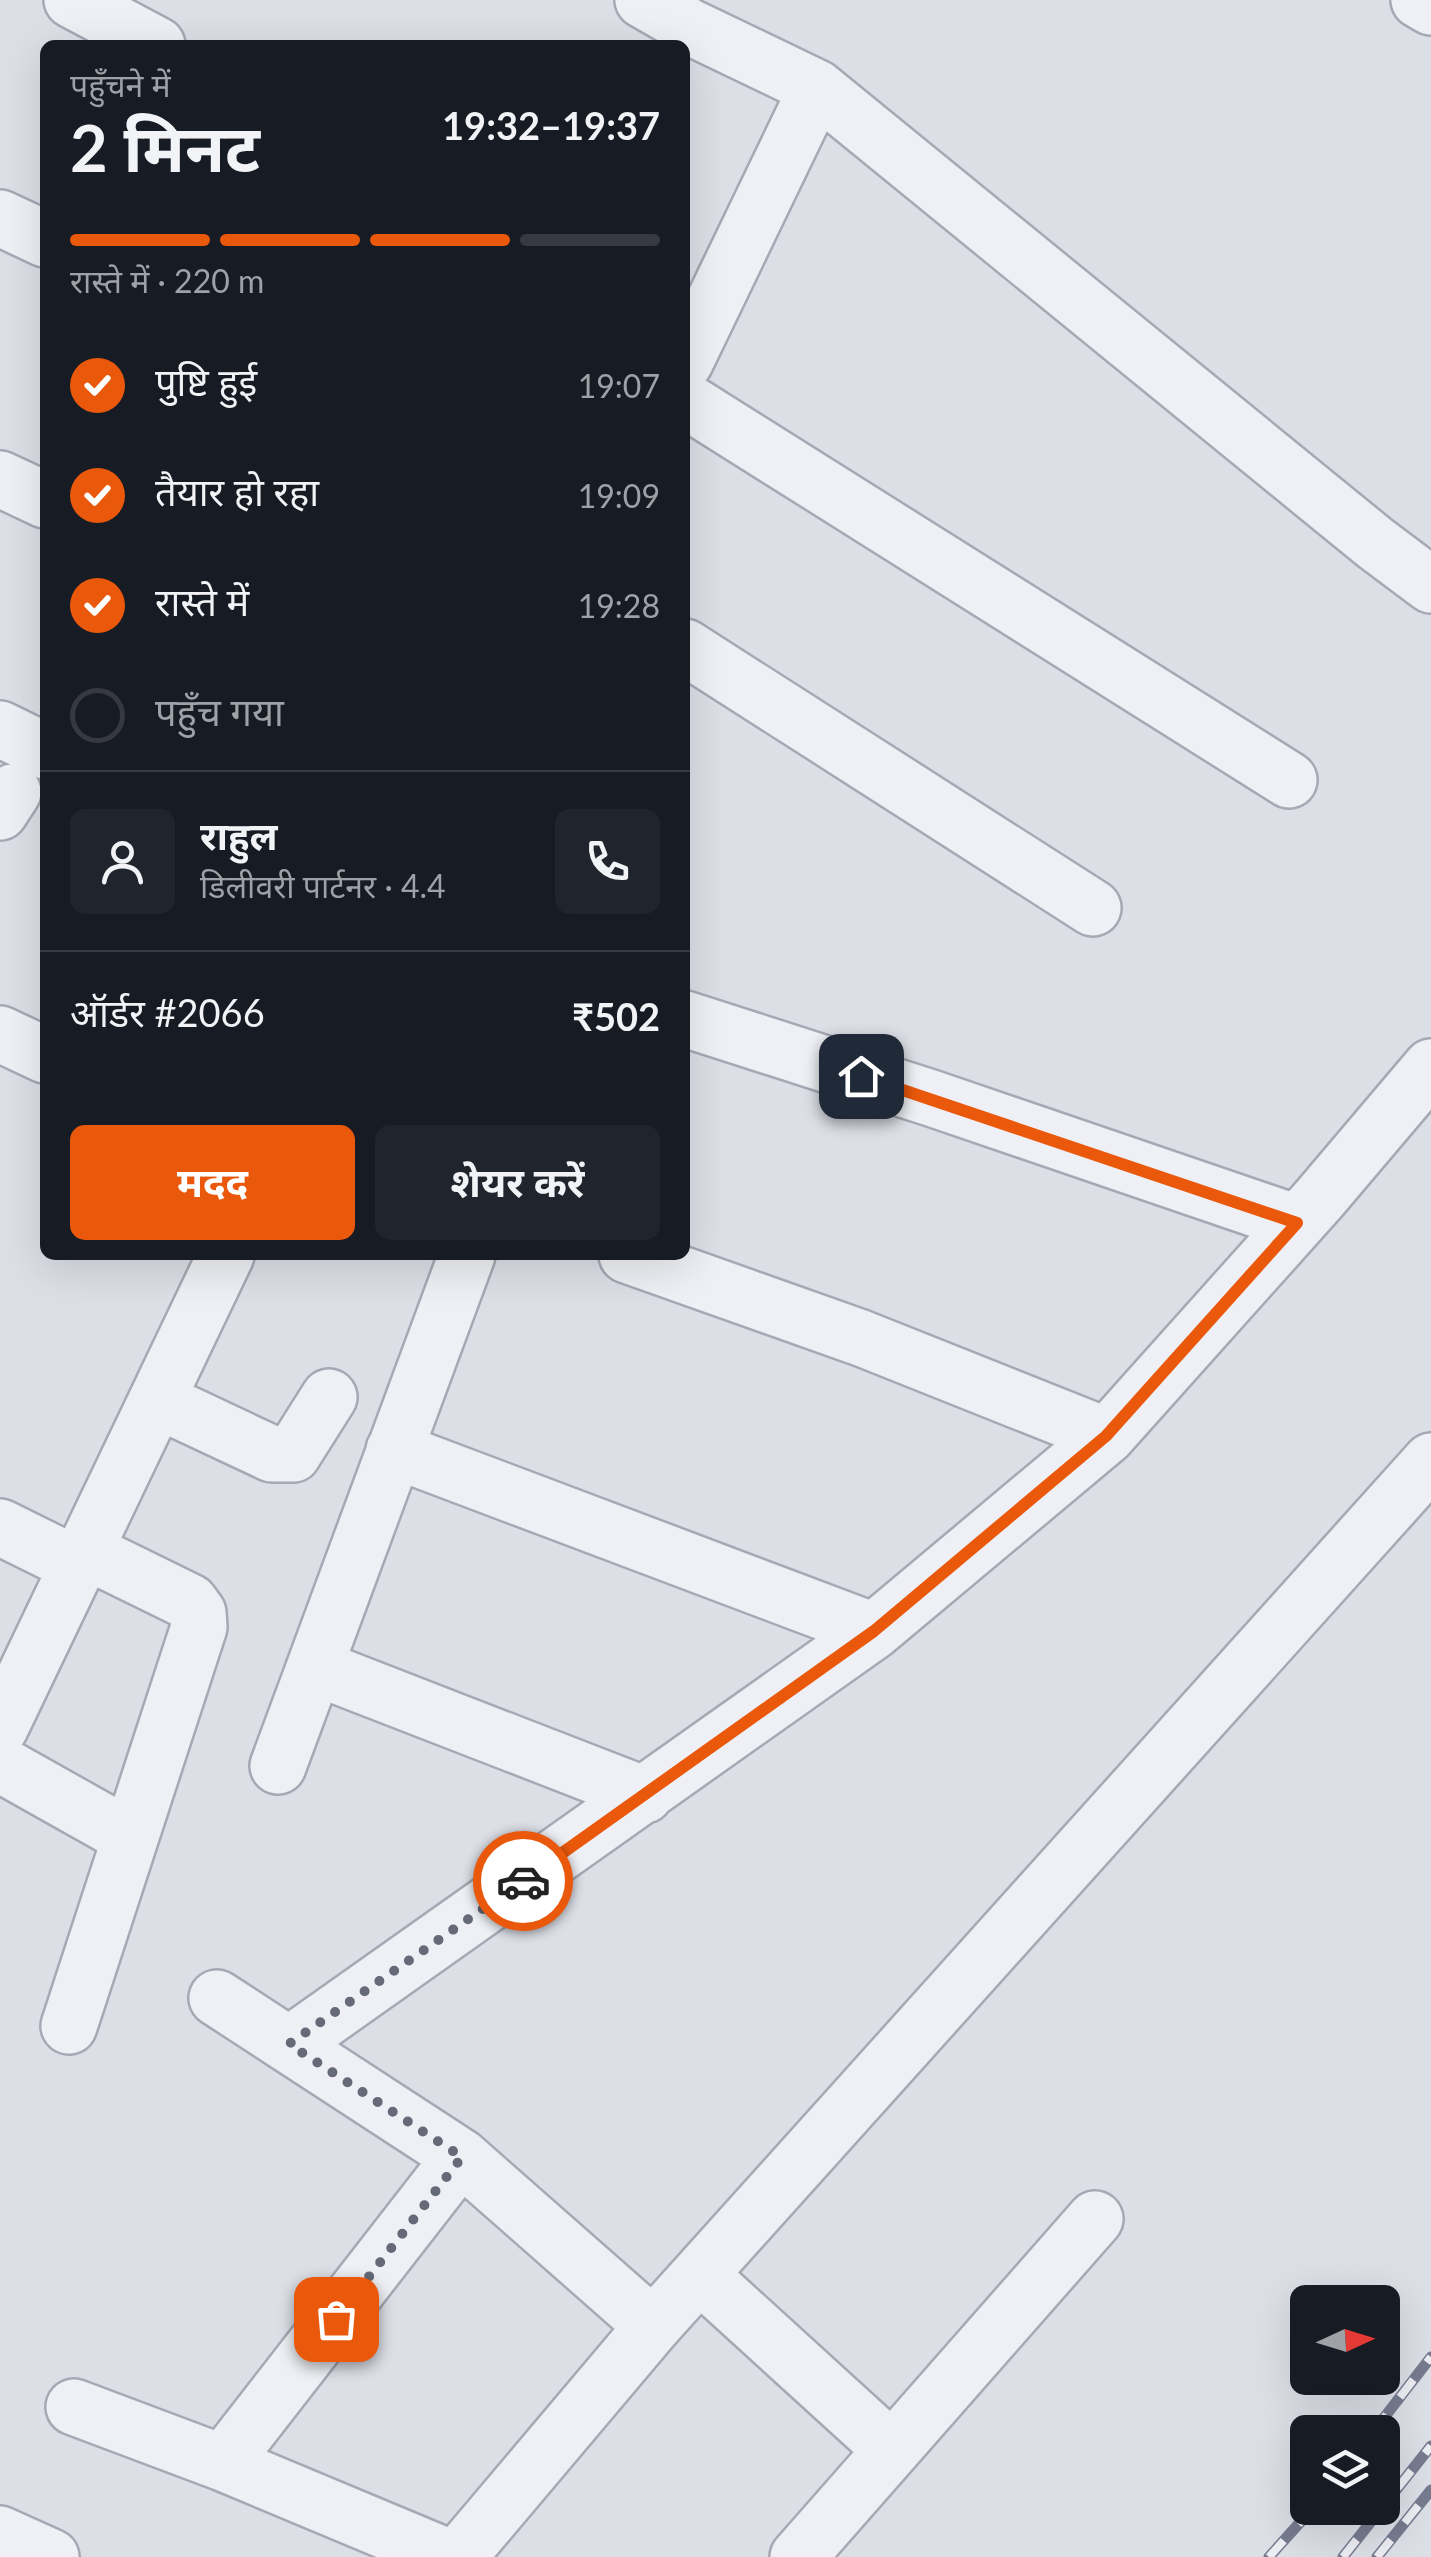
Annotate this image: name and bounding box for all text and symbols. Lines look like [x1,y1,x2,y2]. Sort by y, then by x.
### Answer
text: पहुँचने में [70,65,171,104]
text: 19:32–19:37 [442,102,660,148]
text: 2 मिनट [70,108,260,186]
text: रास्ते में · 220 m [70,261,264,300]
icon: check [70,358,125,413]
text: पुष्टि हुई [155,358,257,404]
text: 19:07 [578,366,660,405]
icon: check [70,468,125,523]
text: तैयार हो रहा [155,468,319,514]
text: 19:09 [578,476,660,515]
icon: check [70,578,125,633]
text: रास्ते में [155,578,249,624]
text: 19:28 [578,586,660,625]
text: पहुँच गया [155,688,284,734]
button: person [70,809,175,914]
button: phone [555,809,660,914]
text: राहुल [200,812,277,858]
text: डिलीवरी पार्टनर · 4.4 [200,866,446,905]
text: ऑर्डर #2066 [70,989,265,1035]
text: ₹502 [572,993,660,1039]
pin [819,1034,904,1119]
icon: home [834,1049,889,1104]
button: मदद [70,1125,355,1240]
button: शेयर करें [375,1125,660,1240]
courier [473,1831,573,1931]
icon: car [496,1854,551,1909]
pin [294,2277,379,2362]
north arrow [1290,2285,1400,2395]
map controls [1290,2285,1400,2525]
icon: bag [309,2292,364,2347]
button: layers [1290,2415,1400,2525]

